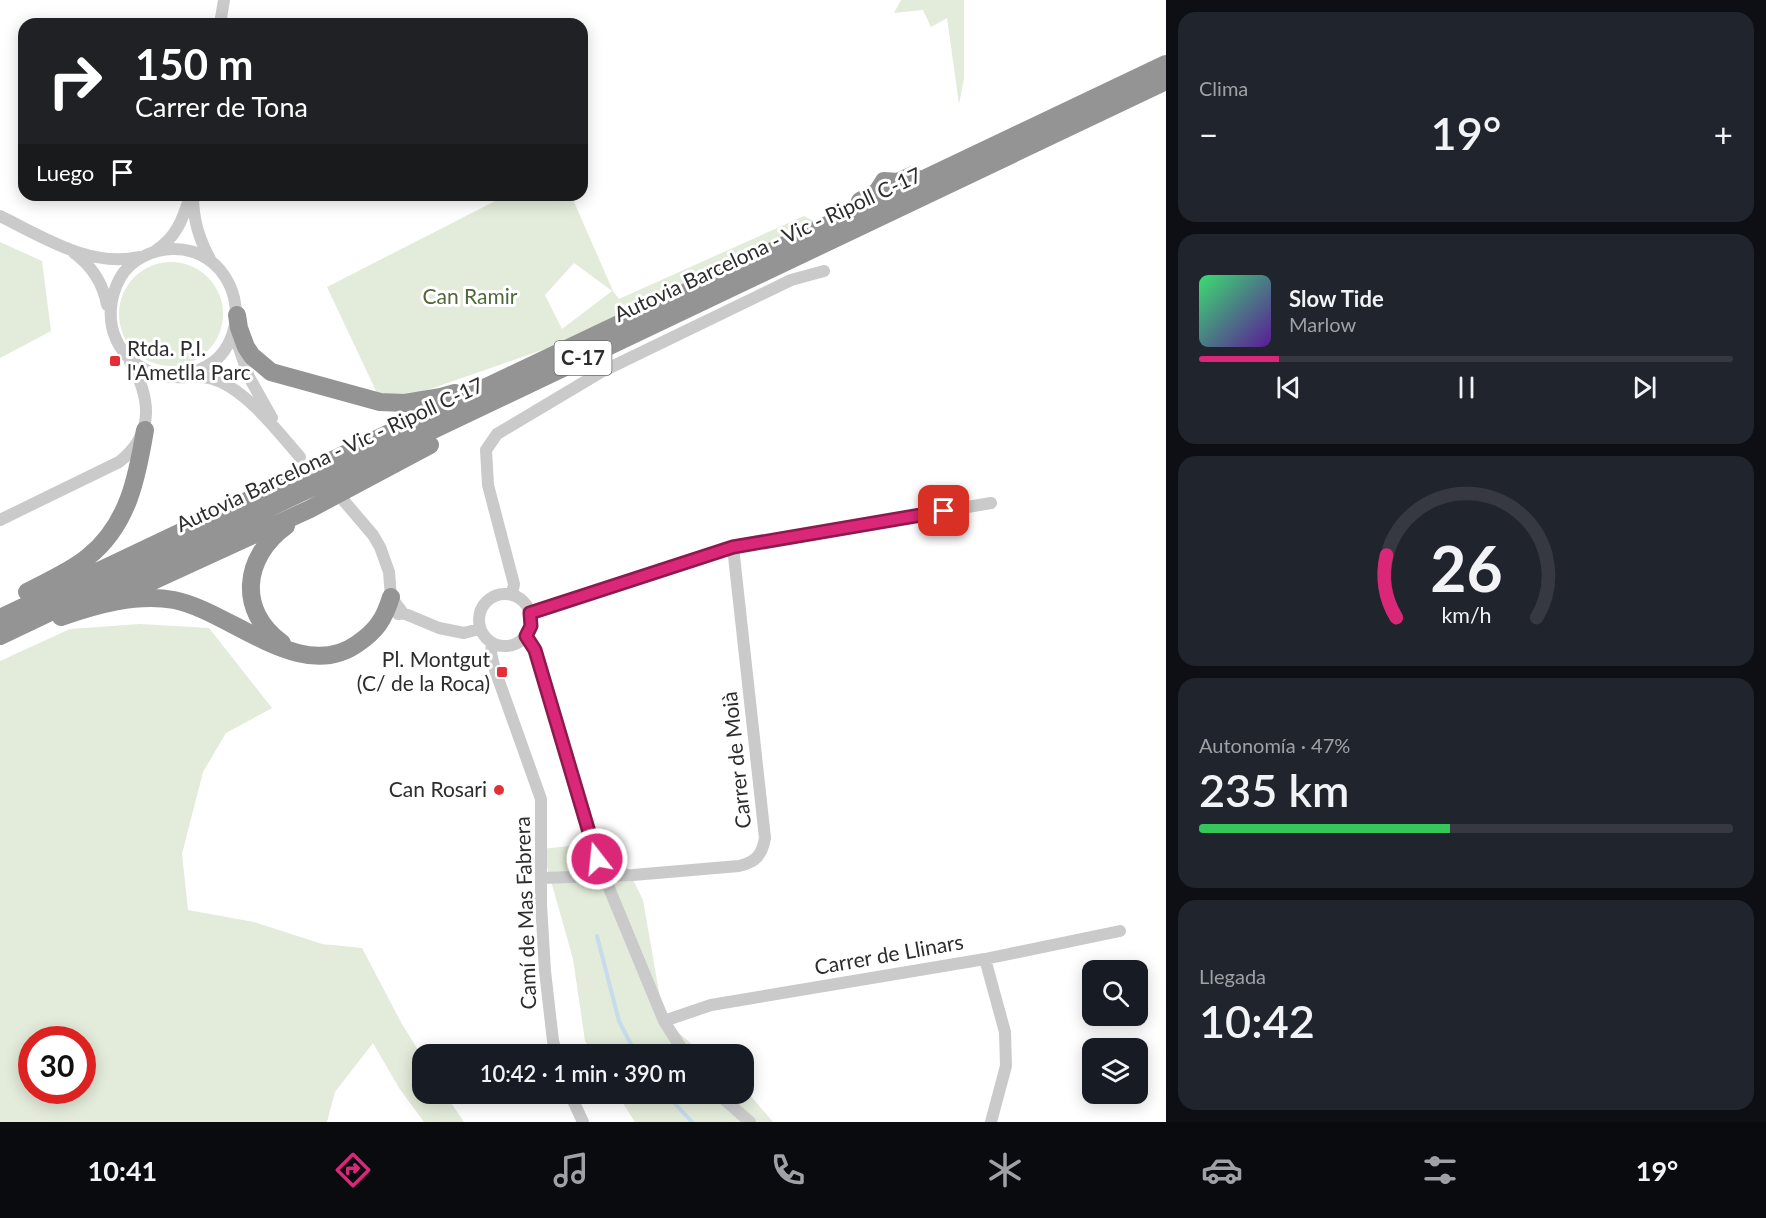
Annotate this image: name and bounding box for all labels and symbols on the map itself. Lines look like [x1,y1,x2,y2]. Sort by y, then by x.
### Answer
street label: Autovia Barcelona - Vic - Ripoll C-17 [610,161,925,326]
park label: Can Ramir [423,283,518,308]
place label: Rtda. P.I. l'Ametlla Parc [127,335,251,384]
road number: C-17 [554,341,612,375]
marker: Rtda. P.I. l'Ametlla Parc [108,354,122,368]
street label: Autovia Barcelona - Vic - Ripoll C-17 [172,371,487,536]
pin [918,485,969,536]
place label: Pl. Montgut (C/ de la Roca) [357,646,490,695]
marker: Pl. Montgut (C/ de la Roca) [495,665,509,679]
street label: Carrer de Moià [716,690,755,830]
place label: Can Rosari [389,776,487,801]
marker: Can Rosari [492,783,506,797]
street label: Camí de Mas Fabrera [509,816,540,1010]
position arrow [565,827,629,891]
street label: Carrer de Llinars [812,928,965,979]
speed limit sign: 30 [18,1026,96,1104]

